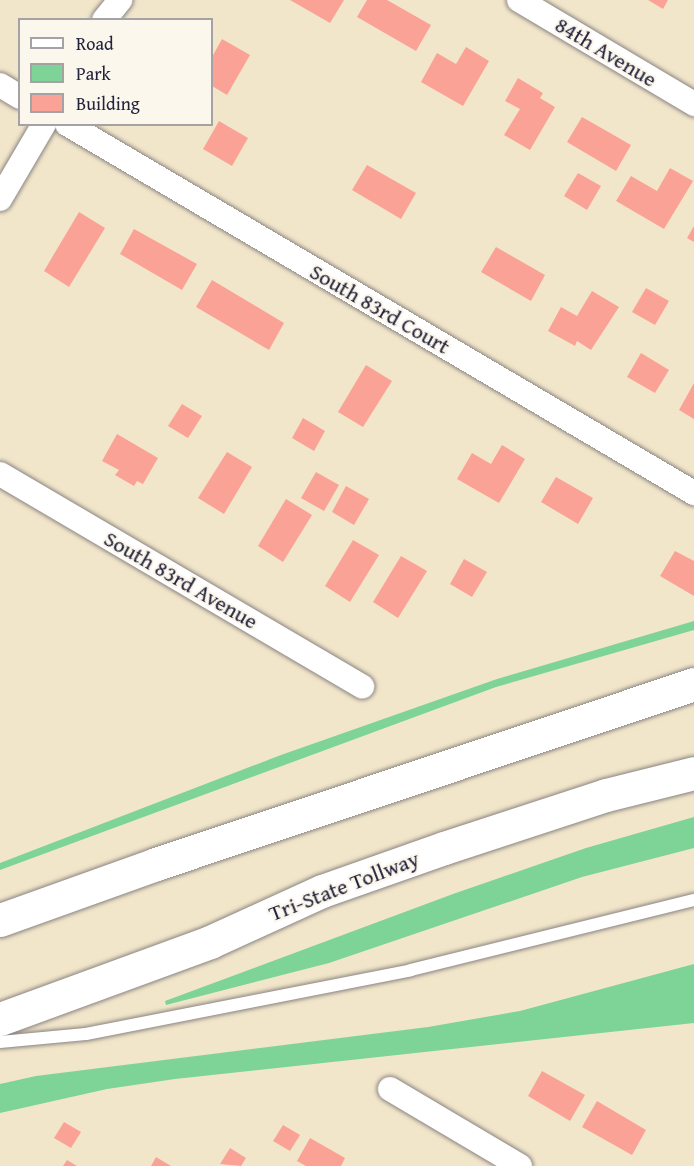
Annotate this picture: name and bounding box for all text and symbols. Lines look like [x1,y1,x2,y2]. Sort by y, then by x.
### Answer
street label: 84th Avenue [550,11,662,93]
legend [18,18,213,126]
text: Road [76,30,114,57]
text: Park [76,60,111,87]
text: Building [76,90,140,117]
street label: South 83rd Court [305,258,455,360]
street label: South 83rd Avenue [99,525,263,635]
street label: Tri-State Tollway [265,845,423,927]

